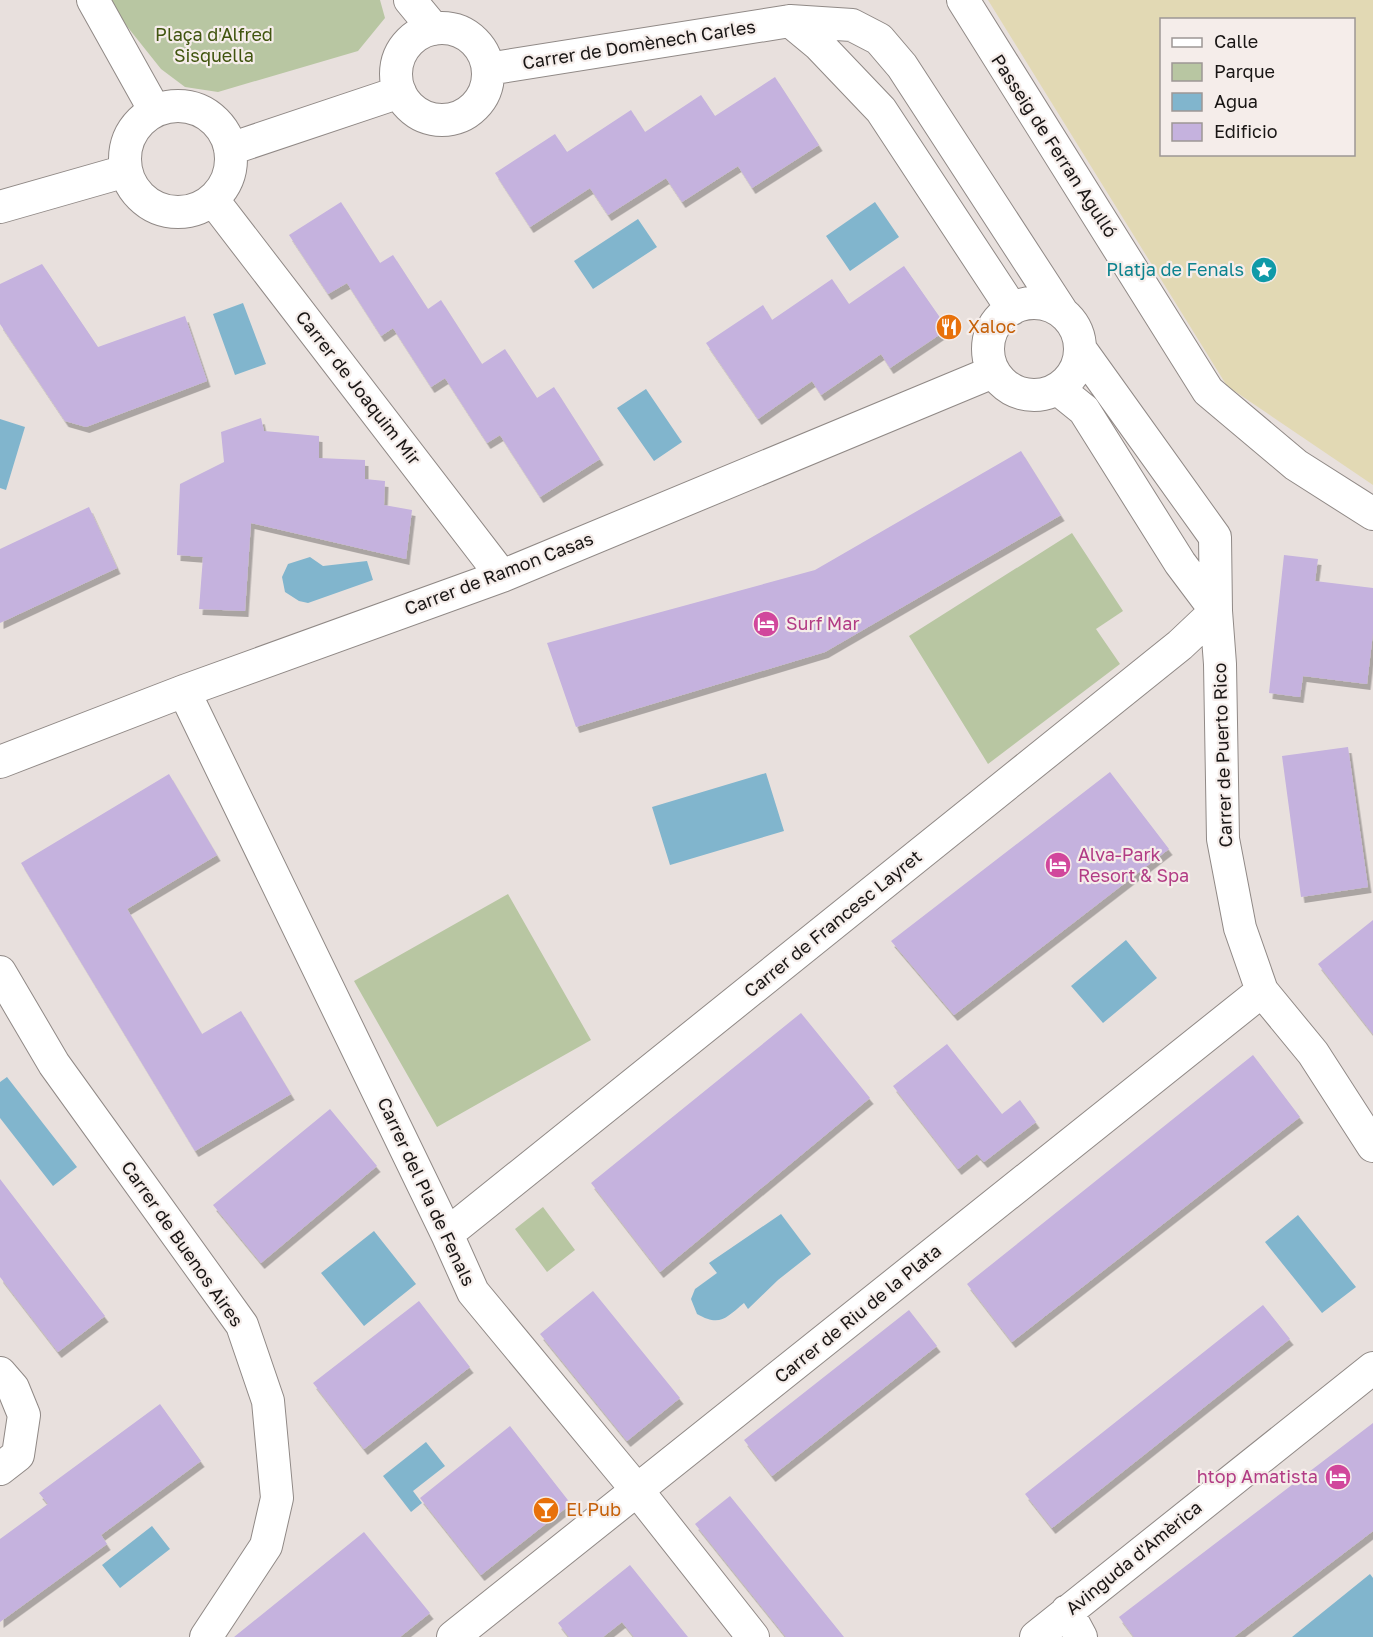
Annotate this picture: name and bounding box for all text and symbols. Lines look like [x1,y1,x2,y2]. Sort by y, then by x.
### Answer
street label: Carrer de Domènech Carles [521,15,757,73]
legend [1160,18,1355,156]
park label: Plaça d'Alfred Sisquella [155,23,273,66]
text: Calle [1214,30,1258,52]
street label: Passeig de Ferran Agulló [987,50,1122,241]
text: Parque [1214,60,1275,82]
text: Agua [1214,90,1258,112]
text: Edificio [1214,120,1278,142]
place icon: Platja de Fenals [1249,255,1279,285]
place label: Platja de Fenals [1106,258,1244,280]
street label: Carrer de Joaquim Mir [292,306,426,469]
restaurant icon: Xaloc [934,312,964,342]
place label: Xaloc [968,315,1016,337]
street label: Carrer de Ramon Casas [401,527,596,619]
hotel icon: Surf Mar [751,609,781,639]
place label: Surf Mar [786,612,860,634]
street label: Carrer de Puerto Rico [1208,662,1236,848]
place label: Alva-Park Resort & Spa [1078,843,1189,886]
street label: Carrer de Francesc Layret [739,845,926,1002]
hotel icon: Alva-Park Resort & Spa [1043,850,1073,880]
street label: Carrer del Pla de Fenals [373,1094,480,1289]
street label: Carrer de Buenos Aires [117,1156,248,1331]
street label: Carrer de Riu de la Plata [770,1239,945,1387]
hotel icon: htop Amatista [1323,1462,1353,1492]
place label: htop Amatista [1197,1465,1318,1487]
bar icon: El Pub [531,1495,561,1525]
street label: Avinguda d'Amèrica [1061,1496,1206,1619]
place label: El Pub [566,1498,621,1520]

